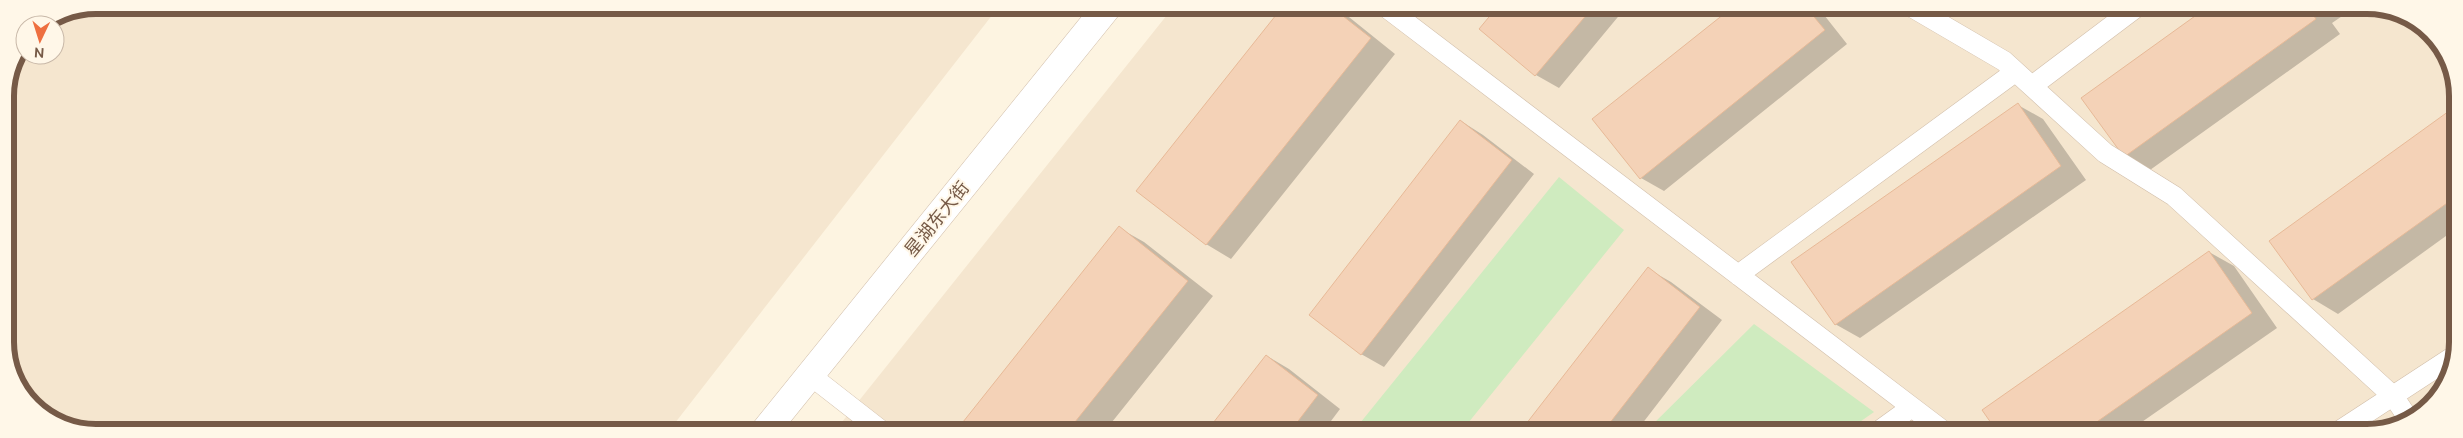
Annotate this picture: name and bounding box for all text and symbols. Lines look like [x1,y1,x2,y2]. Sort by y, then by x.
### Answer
north arrow [15,15,65,65]
text: N [33,45,45,61]
street label: 星湖东大街 [900,177,972,260]

